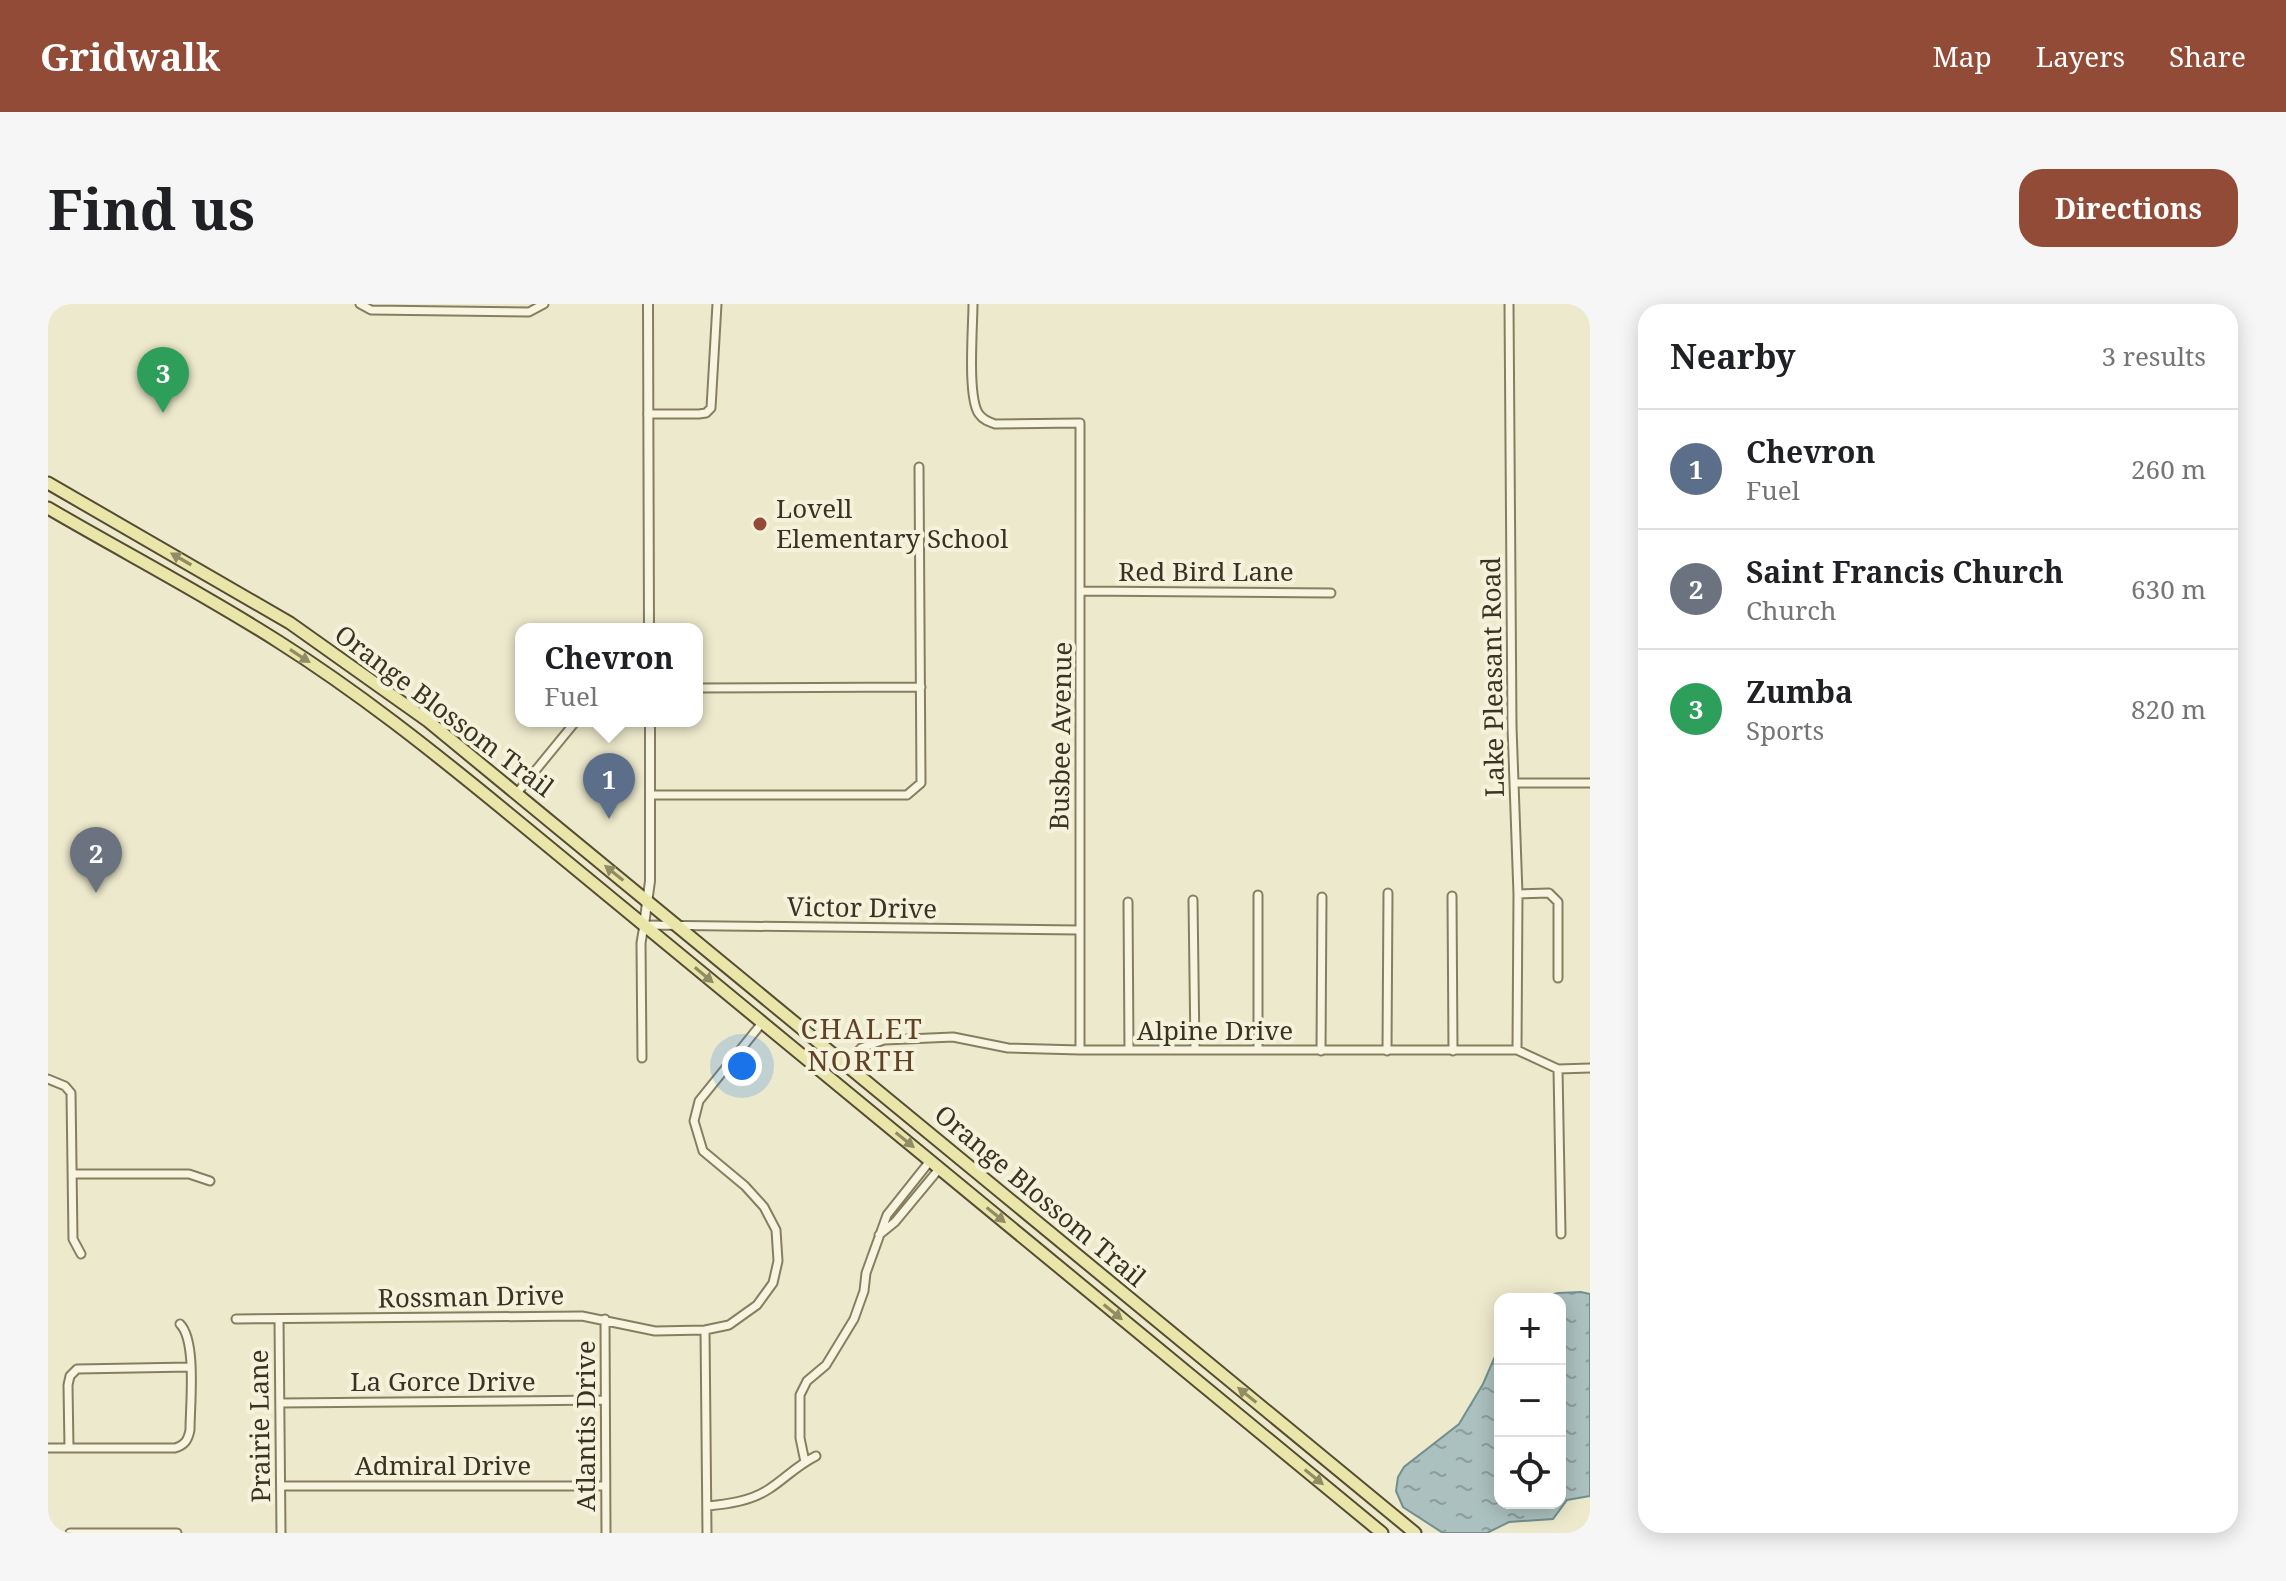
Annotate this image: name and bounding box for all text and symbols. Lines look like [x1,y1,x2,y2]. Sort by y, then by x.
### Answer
text: Gridwalk [40,30,220,82]
text: Map [1933,37,1992,75]
text: Layers [2036,37,2125,75]
text: Share [2169,37,2246,75]
button: Directions [2019,169,2238,247]
text: Find us [48,170,255,246]
text: Nearby [1670,333,1796,379]
text: 3 results [2101,338,2206,374]
pin: 3 [137,347,189,413]
text: Chevron [1746,431,1876,472]
text: 1 [1689,451,1703,487]
text: 260 m [2131,451,2206,487]
text: Fuel [1746,472,1800,508]
place label: Lovell Elementary School [776,490,1008,556]
marker: Lovell Elementary School [751,515,769,533]
text: Saint Francis Church [1746,551,2064,592]
one-way arrow [170,552,192,566]
street label: Red Bird Lane [1118,553,1294,589]
street label: Lake Pleasant Road [1472,557,1512,797]
text: 2 [1689,571,1703,607]
text: 630 m [2131,571,2206,607]
text: Church [1746,592,1837,628]
street label: Orange Blossom Trail [328,616,562,805]
popup [515,623,703,727]
text: Chevron [544,637,674,678]
street label: Busbee Avenue [1040,641,1080,831]
one-way arrow [290,648,311,663]
text: Zumba [1746,671,1853,712]
text: Fuel [544,678,598,714]
text: 3 [1689,691,1703,727]
text: 820 m [2131,691,2206,727]
text: Sports [1746,712,1824,748]
pin: 1 [583,753,635,819]
pin: 2 [70,827,122,893]
one-way arrow [604,865,624,882]
street label: Victor Drive [787,888,937,926]
one-way arrow [694,966,714,983]
district label: CHALET NORTH [800,1009,924,1079]
street label: Alpine Drive [1137,1012,1293,1048]
your location [722,1046,762,1086]
street label: Orange Blossom Trail [927,1096,1154,1294]
one-way arrow [894,1131,914,1148]
one-way arrow [986,1206,1006,1223]
street label: Rossman Drive [377,1276,565,1316]
map controls [1494,1293,1566,1509]
button: + [1494,1293,1566,1365]
one-way arrow [1103,1303,1123,1320]
street label: Atlantis Drive [567,1340,603,1512]
street label: Prairie Lane [240,1349,278,1503]
street label: La Gorce Drive [350,1363,536,1399]
button: − [1494,1365,1566,1437]
one-way arrow [1237,1387,1257,1403]
button: locate [1494,1437,1566,1509]
street label: Admiral Drive [355,1447,531,1483]
one-way arrow [1304,1468,1324,1485]

